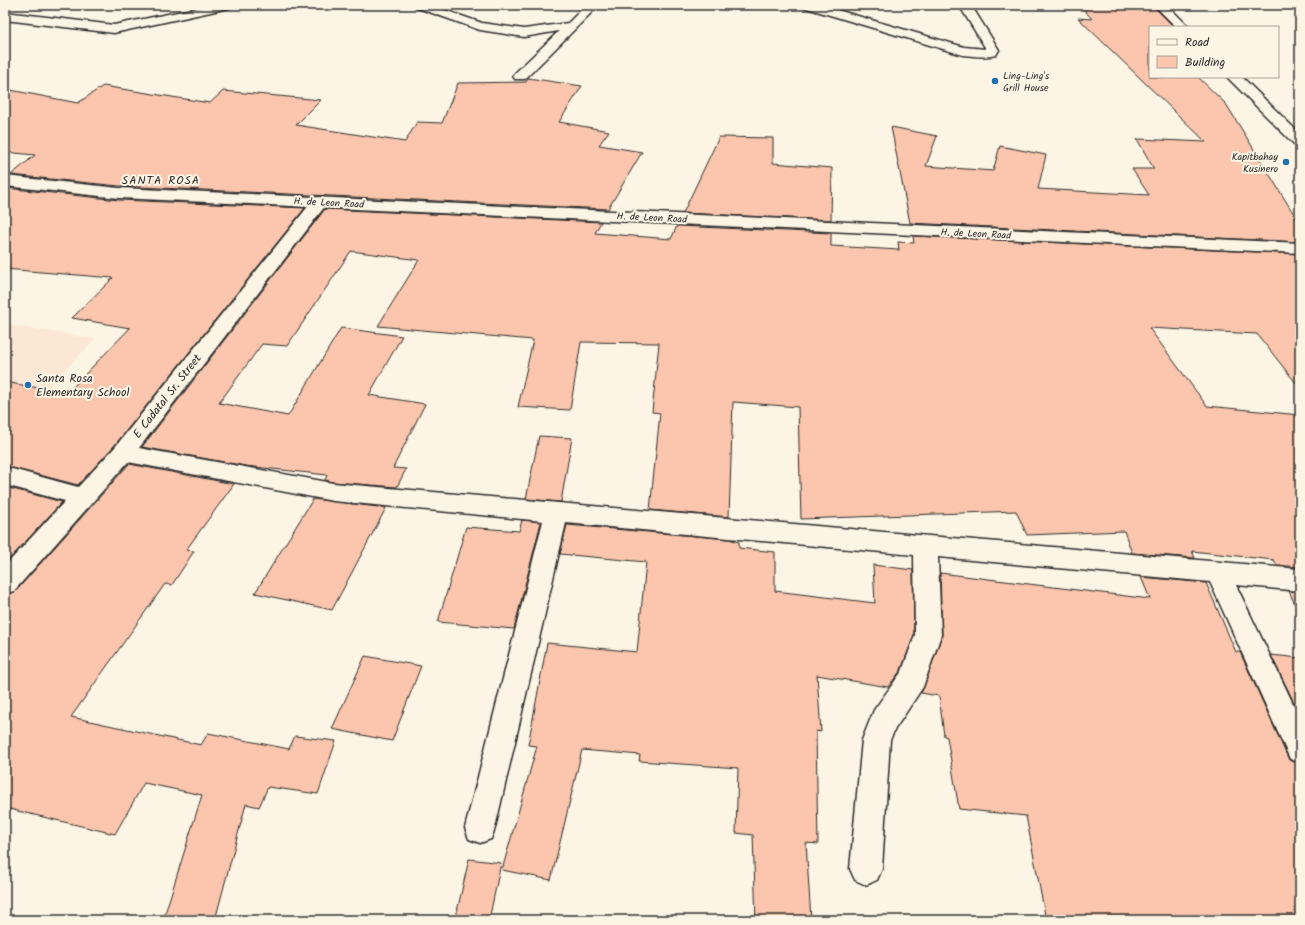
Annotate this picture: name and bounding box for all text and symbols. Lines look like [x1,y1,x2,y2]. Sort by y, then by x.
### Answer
legend [1149,26,1279,78]
text: Road [1185,33,1210,52]
text: Building [1185,53,1225,72]
place label: Ling-Ling's Grill House [1003,68,1050,96]
marker: Ling-Ling's Grill House [990,76,1000,86]
place label: Kapitbahay Kusinero [1232,149,1278,177]
marker: Kapitbahay Kusinero [1281,157,1291,167]
district label: SANTA ROSA [122,171,200,190]
street label: H. de Leon Road [293,193,366,213]
street label: H. de Leon Road [616,208,689,228]
street label: H. de Leon Road [940,224,1013,244]
street label: E Cadatal Sr. Street [128,350,207,443]
place label: Santa Rosa Elementary School [36,369,129,402]
marker: Santa Rosa Elementary School [23,380,33,390]

